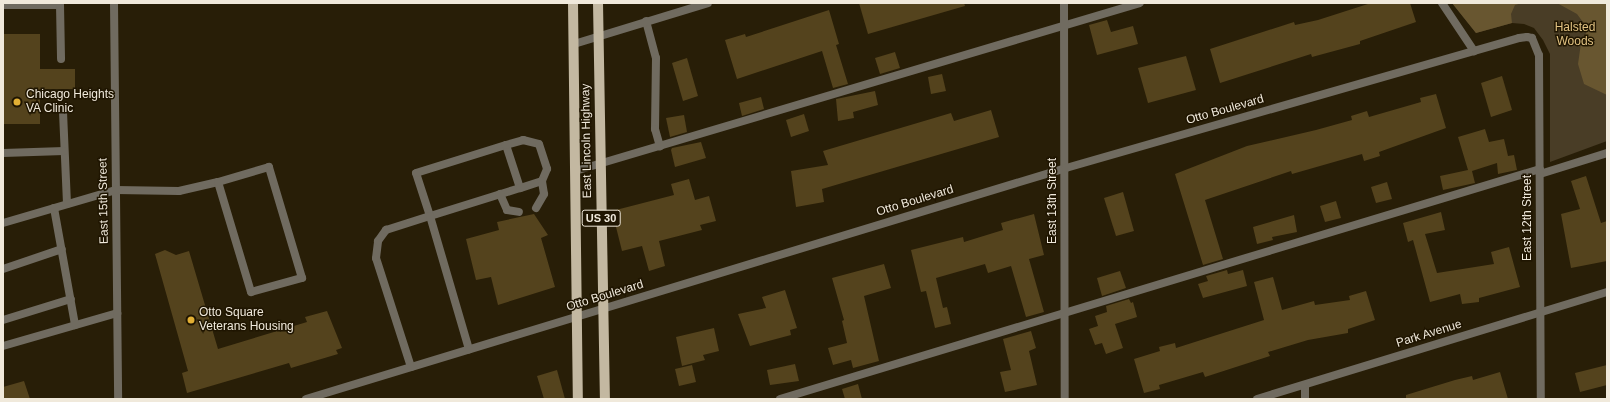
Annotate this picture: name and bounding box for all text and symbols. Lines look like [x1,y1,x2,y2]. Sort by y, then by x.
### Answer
park label: Halsted Woods [1555,21,1595,49]
street label: East Lincoln Highway [579,84,595,198]
place label: Chicago Heights VA Clinic [26,88,114,116]
street label: Otto Boulevard [1185,92,1265,128]
marker: Chicago Heights VA Clinic [11,96,23,108]
street label: East 15th Street [96,158,112,244]
street label: East 13th Street [1046,158,1060,244]
street label: East 12th Street [1521,175,1535,261]
street label: Otto Boulevard [875,182,955,220]
road number: US 30 [581,209,621,227]
street label: Otto Boulevard [565,277,645,315]
place label: Otto Square Veterans Housing [199,306,294,334]
marker: Otto Square Veterans Housing [186,315,196,325]
street label: Park Avenue [1394,317,1464,351]

